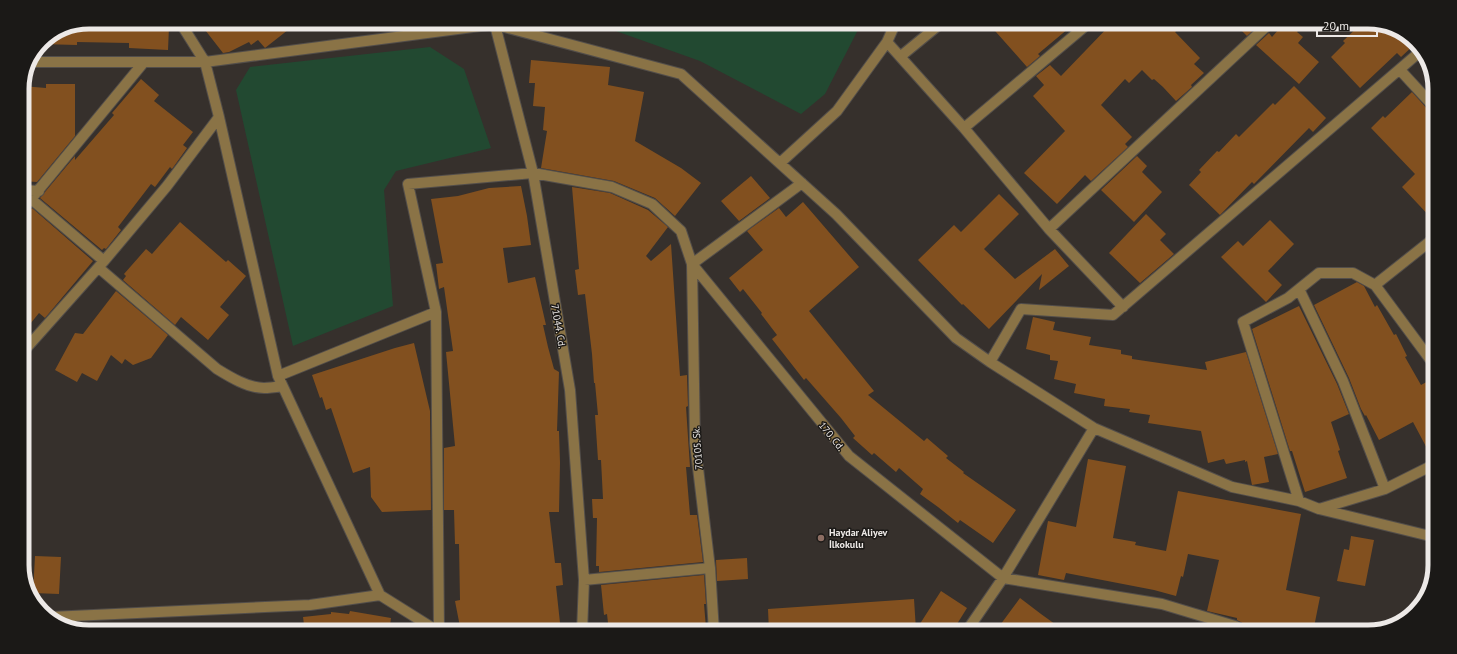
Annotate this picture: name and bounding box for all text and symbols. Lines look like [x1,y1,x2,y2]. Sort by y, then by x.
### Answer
scale bar [1317,12,1377,38]
text: 20 m [1323,18,1349,33]
street label: 71044. Cd. [548,303,569,349]
street label: 170. Cd. [816,419,847,453]
street label: 70105. Sk. [689,426,706,470]
place label: Haydar Aliyev İlkokulu [829,526,888,551]
marker: Haydar Aliyev İlkokulu [816,533,826,543]

